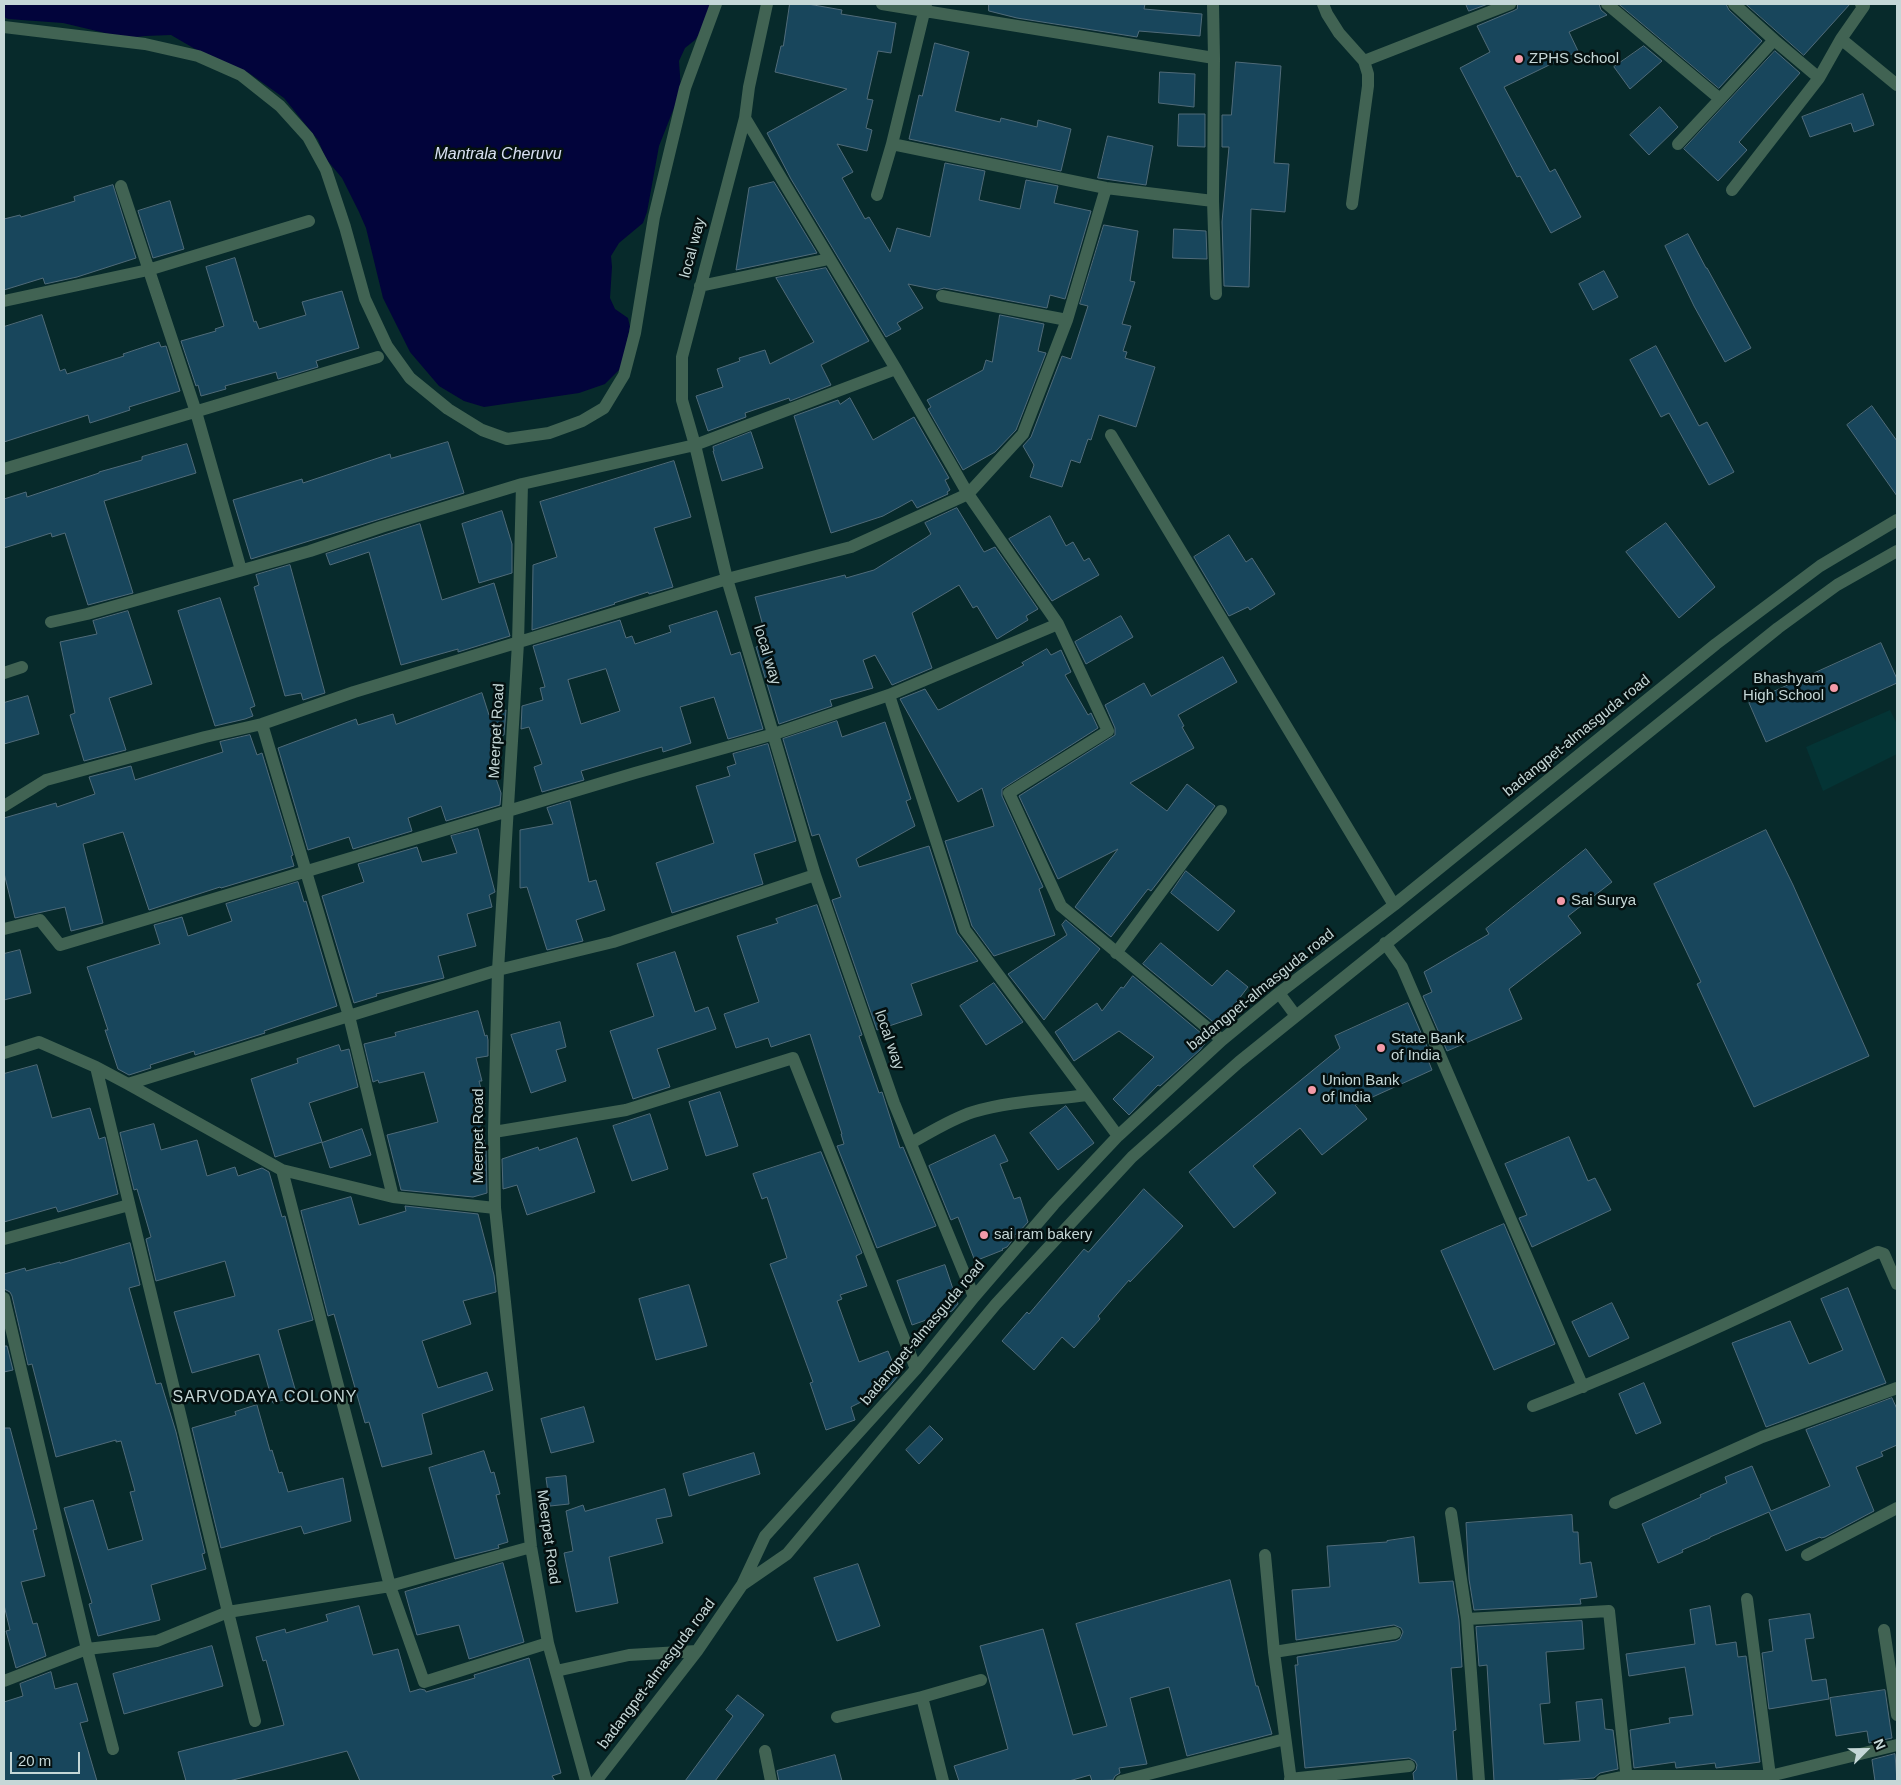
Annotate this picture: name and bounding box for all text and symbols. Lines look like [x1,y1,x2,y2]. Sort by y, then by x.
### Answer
place label: ZPHS School [1529,50,1619,68]
marker: ZPHS School [1513,53,1525,65]
water label: Mantrala Cheruvu [434,145,562,165]
street label: local way [676,216,710,280]
street label: local way [749,623,785,687]
place label: Bhashyam High School [1743,670,1824,705]
street label: badangpet-almasguda road [1500,671,1654,801]
marker: Bhashyam High School [1828,682,1840,694]
street label: Meerpet Road [486,683,508,779]
place label: Sai Surya [1571,892,1636,910]
marker: Sai Surya [1555,895,1567,907]
street label: badangpet-almasguda road [1184,925,1338,1055]
street label: local way [870,1008,908,1072]
place label: State Bank of India [1391,1030,1464,1065]
marker: State Bank of India [1375,1042,1387,1054]
place label: Union Bank of India [1322,1072,1400,1107]
marker: Union Bank of India [1306,1084,1318,1096]
street label: Meerpet Road [470,1088,488,1184]
place label: sai ram bakery [994,1226,1092,1244]
marker: sai ram bakery [978,1229,990,1241]
street label: badangpet-almasguda road [857,1257,989,1409]
district label: SARVODAYA COLONY [171,1388,359,1408]
street label: Meerpet Road [532,1489,564,1585]
street label: badangpet-almasguda road [595,1595,719,1753]
north arrow [1841,1725,1891,1775]
text: N [1870,1736,1889,1752]
scale bar [12,1742,82,1774]
text: 20 m [18,1752,51,1769]

